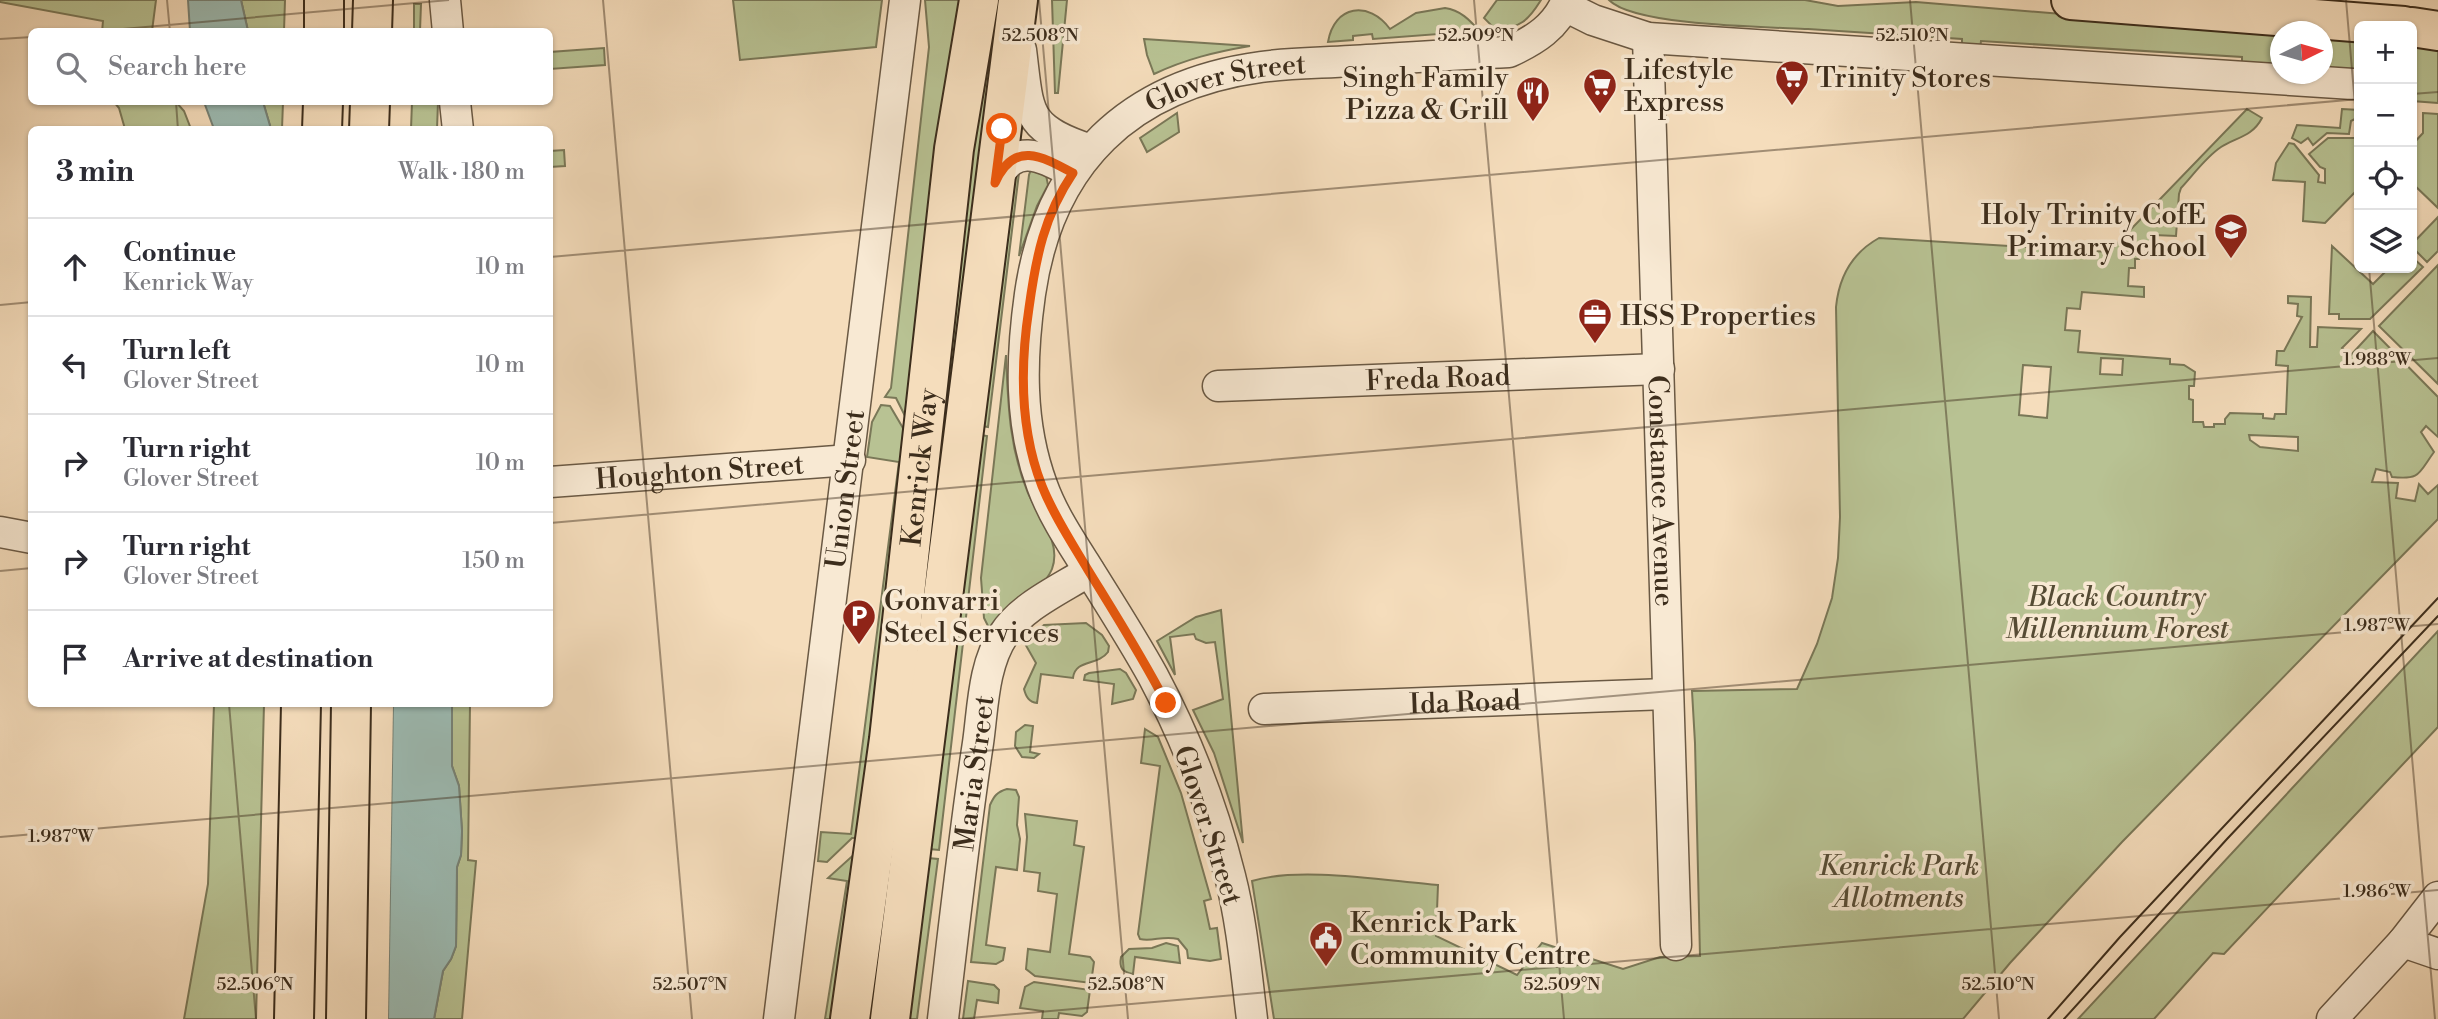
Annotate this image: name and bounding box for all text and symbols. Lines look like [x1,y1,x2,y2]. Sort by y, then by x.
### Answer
north arrow [2270,21,2333,84]
map controls [2354,21,2417,273]
button: + [2354,21,2417,84]
text: 52.508°N [1001,24,1079,47]
text: 52.509°N [1438,24,1515,47]
text: 52.510°N [1875,24,1949,47]
search box [28,28,553,105]
street label: Glover Street [1139,47,1307,121]
icon: search [52,48,90,86]
text: Search here [108,51,247,83]
place label: Lifestyle Express [1624,53,1734,120]
supermarket icon: Trinity Stores [1773,58,1811,107]
place label: Singh Family Pizza & Grill [1342,61,1508,128]
place label: Trinity Stores [1816,61,1991,96]
supermarket icon: Lifestyle Express [1581,66,1619,115]
restaurant icon: Singh Family Pizza & Grill [1514,74,1552,123]
button: − [2354,84,2417,147]
route start [986,113,1017,144]
button: locate [2354,147,2417,210]
text: 3 min [56,153,134,191]
text: Walk · 180 m [398,158,525,186]
place label: Holy Trinity CofE Primary School [1981,198,2206,265]
button: layers [2354,210,2417,273]
school or university icon: Holy Trinity CofE Primary School [2212,211,2250,260]
text: Continue [123,237,236,269]
icon: ahead [56,248,94,286]
text: 10 m [476,253,525,281]
text: Kenrick Way [123,269,253,297]
office icon: HSS Properties [1576,296,1614,345]
place label: HSS Properties [1620,299,1816,334]
text: Turn left [123,335,231,367]
icon: left [56,346,94,384]
text: 1.988°W [2343,348,2412,371]
text: 10 m [476,351,525,379]
street label: Freda Road [1365,359,1511,399]
text: Glover Street [123,367,259,395]
street label: Constance Avenue [1639,374,1682,607]
street label: Kenrick Way [894,386,947,548]
street label: Union Street [819,407,873,571]
text: Turn right [123,433,251,465]
icon: right [56,444,94,482]
street label: Houghton Street [594,447,805,498]
text: 10 m [476,449,525,477]
text: Glover Street [123,465,259,493]
text: Turn right [123,531,251,563]
icon: right [56,542,94,580]
text: 150 m [462,547,525,575]
text: Glover Street [123,563,259,591]
park label: Black Country Millennium Forest [2005,580,2230,647]
place label: Gonvarri Steel Services [884,584,1059,651]
parking icon: Gonvarri Steel Services [840,597,878,646]
text: 1.987°W [2344,614,2411,637]
icon: arrive [56,640,94,678]
text: Arrive at destination [123,643,373,675]
street label: Ida Road [1409,683,1521,723]
route end [1150,687,1181,718]
street label: Maria Street [947,693,1003,853]
street label: Glover Street [1165,741,1250,910]
text: 1.987°W [28,825,95,848]
park label: Kenrick Park Allotments [1819,849,1979,916]
text: 1.986°W [2343,880,2412,903]
place label: Kenrick Park Community Centre [1350,906,1591,973]
public building icon: Kenrick Park Community Centre [1307,919,1345,968]
text: 52.506°N [217,973,294,996]
text: 52.507°N [653,973,728,996]
text: 52.508°N [1087,973,1165,996]
text: 52.509°N [1524,973,1601,996]
text: 52.510°N [1961,973,2035,996]

